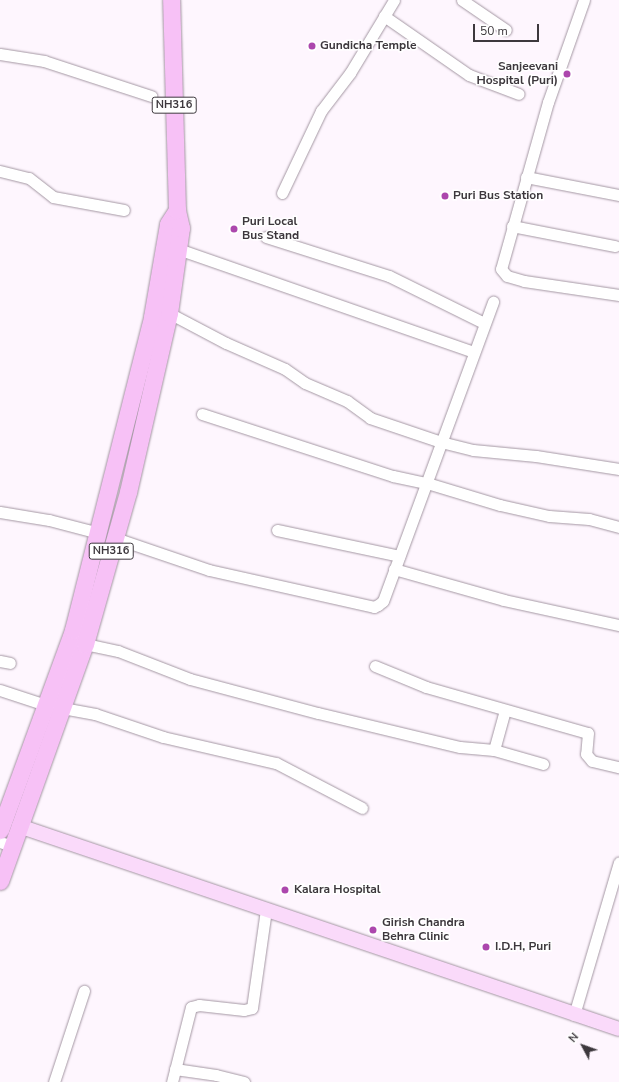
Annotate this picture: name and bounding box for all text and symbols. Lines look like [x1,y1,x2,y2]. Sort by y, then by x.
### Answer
scale bar [475,16,541,42]
text: 50 m [480,23,508,39]
place label: Gundicha Temple [320,39,417,53]
marker: Gundicha Temple [307,41,317,51]
place label: Sanjeevani Hospital (Puri) [476,60,558,88]
marker: Sanjeevani Hospital (Puri) [561,68,573,80]
road number: NH316 [151,96,197,114]
place label: Puri Bus Station [453,189,543,203]
marker: Puri Bus Station [440,191,450,201]
place label: Puri Local Bus Stand [242,215,299,243]
marker: Puri Local Bus Stand [229,224,239,234]
road number: NH316 [88,542,134,560]
place label: Kalara Hospital [294,883,381,897]
marker: Kalara Hospital [279,884,291,896]
place label: Girish Chandra Behra Clinic [382,916,465,944]
marker: Girish Chandra Behra Clinic [367,924,379,936]
place label: I.D.H, Puri [495,940,551,954]
marker: I.D.H, Puri [480,941,492,953]
north arrow [563,1026,603,1066]
text: N [565,1030,582,1046]

